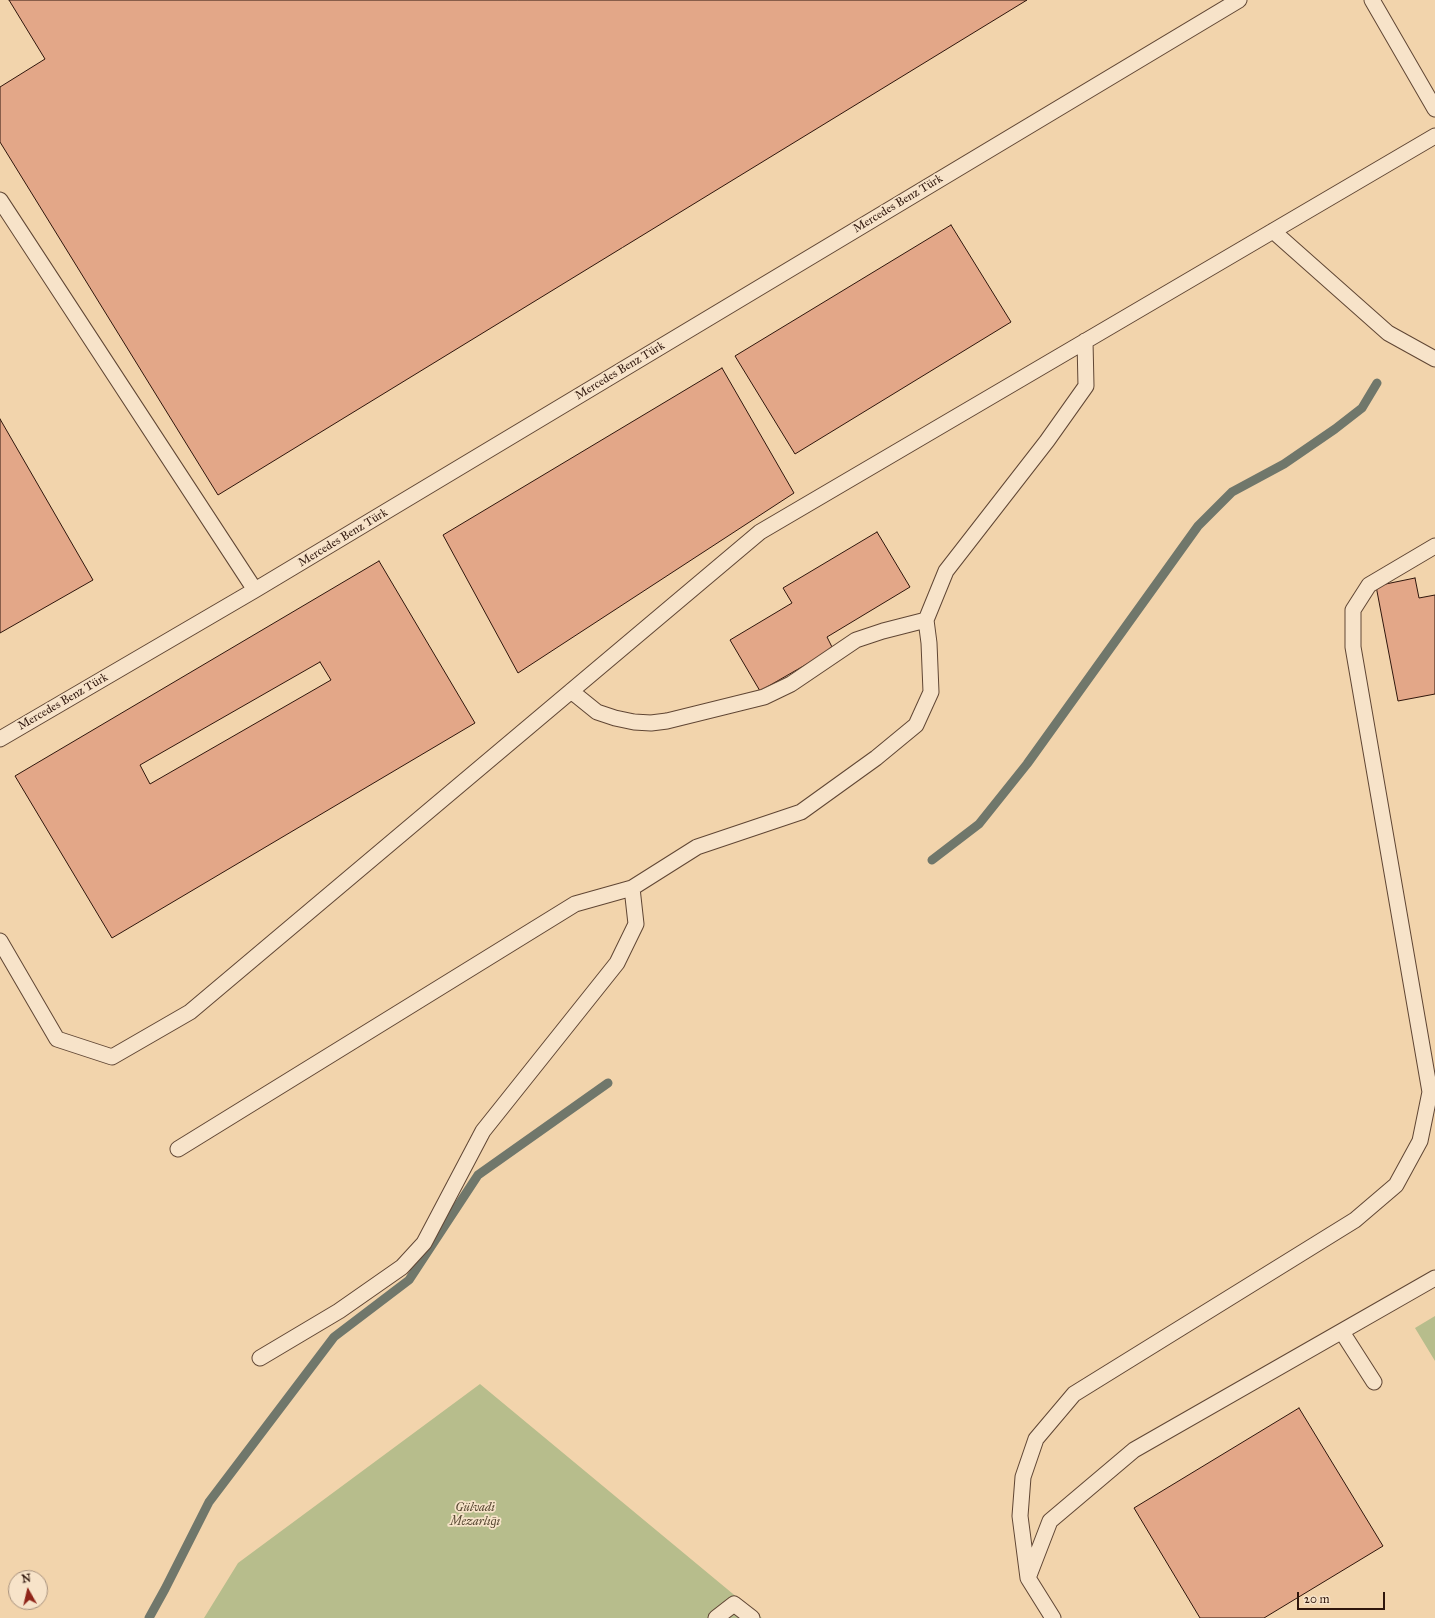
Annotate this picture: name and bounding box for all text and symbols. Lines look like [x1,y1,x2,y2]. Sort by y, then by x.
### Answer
street label: Mercedes Benz Türk [851,172,945,236]
street label: Mercedes Benz Türk [573,339,667,403]
street label: Mercedes Benz Türk [296,506,390,570]
street label: Mercedes Benz Türk [15,670,111,734]
park label: Gülvadi Mezarlıḡı [450,1501,500,1529]
north arrow [8,1570,48,1610]
text: N [21,1572,32,1586]
scale bar [1299,1584,1387,1610]
text: 20 m [1304,1592,1330,1606]

